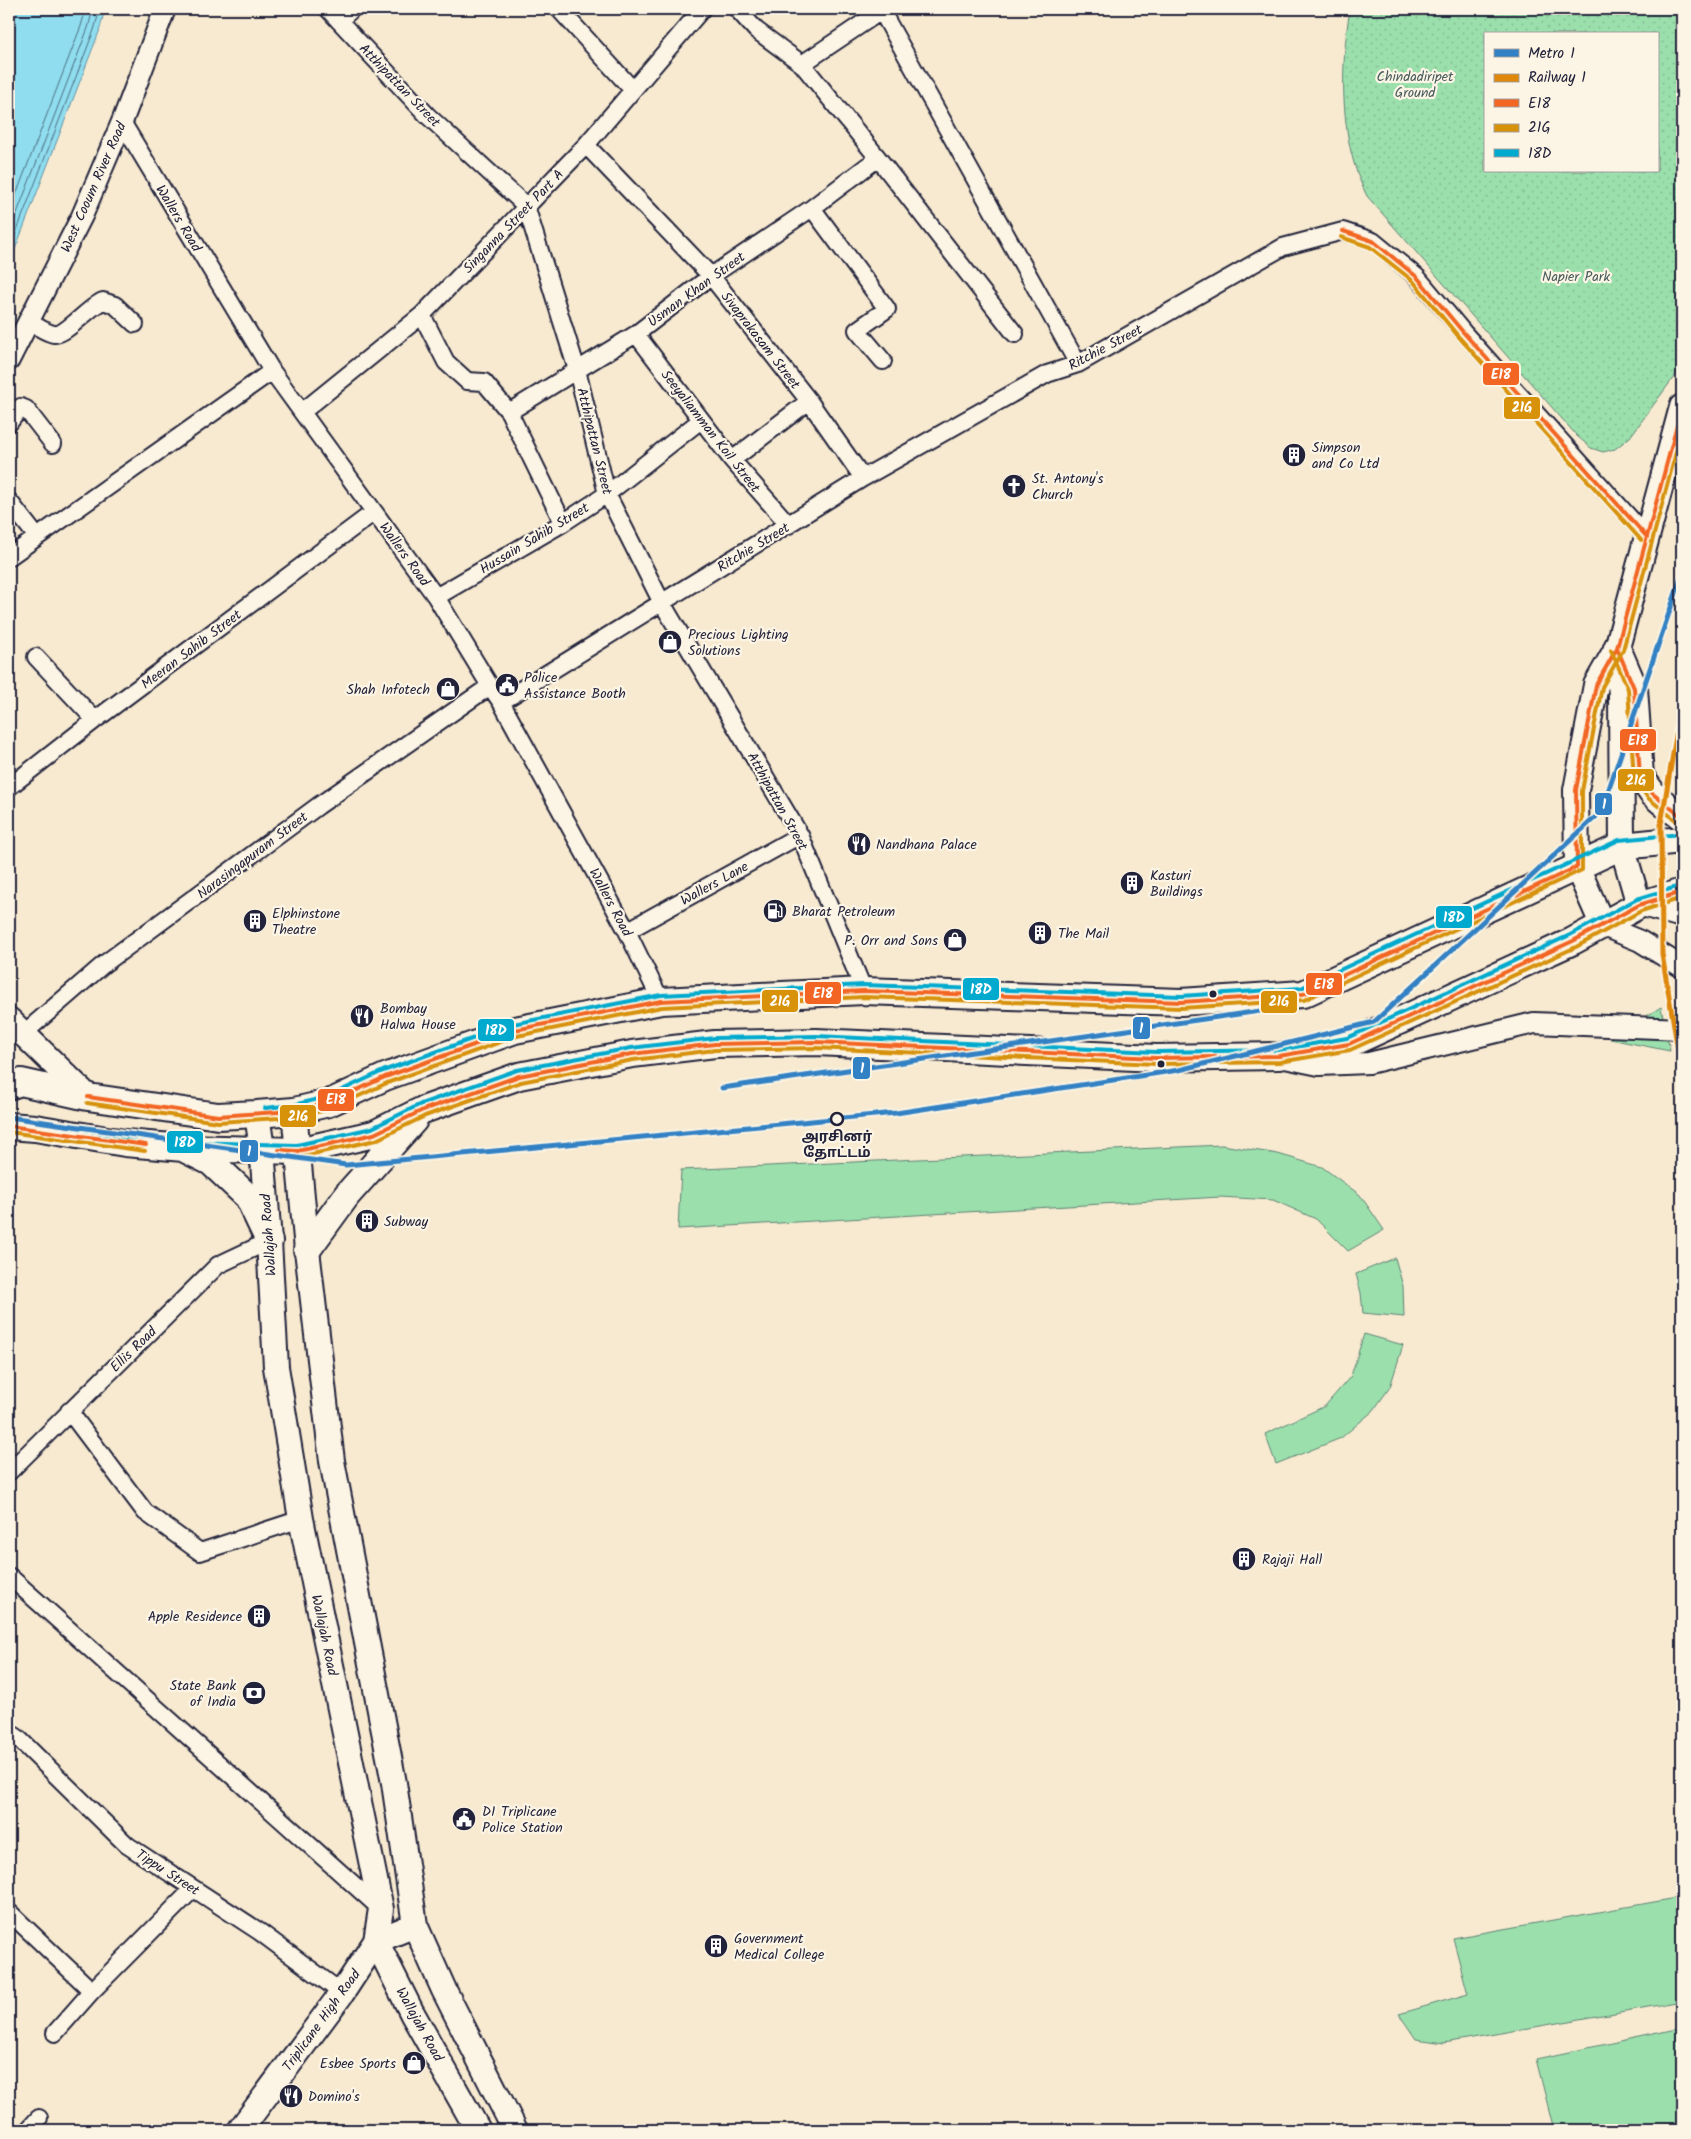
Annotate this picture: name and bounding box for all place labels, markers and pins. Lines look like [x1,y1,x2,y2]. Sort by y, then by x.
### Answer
place label: Simpson and Co Ltd [1312,437,1380,475]
building icon: Simpson and Co Ltd [1281,442,1307,468]
place label: St. Antony's Church [1032,468,1104,506]
church icon: St. Antony's Church [1001,473,1027,499]
place label: Precious Lighting Solutions [688,624,789,662]
shop icon: Precious Lighting Solutions [657,629,683,655]
place label: Police Assistance Booth [524,667,626,705]
public building icon: Police Assistance Booth [494,672,520,698]
shop icon: Shah Infotech [435,676,461,702]
place label: Shah Infotech [347,679,430,701]
restaurant icon: Nandhana Palace [846,831,872,857]
place label: Nandhana Palace [876,834,978,856]
place label: Kasturi Buildings [1150,865,1203,903]
building icon: Kasturi Buildings [1119,870,1145,896]
fuel station icon: Bharat Petroleum [762,898,788,924]
place label: Bharat Petroleum [792,901,895,923]
place label: Elphinstone Theatre [272,903,341,941]
building icon: Elphinstone Theatre [242,908,268,934]
building icon: The Mail [1027,920,1053,946]
place label: The Mail [1058,923,1110,945]
shop icon: P. Orr and Sons [942,927,968,953]
place label: P. Orr and Sons [844,930,938,952]
unlabelled marker [1208,989,1218,999]
place label: Bombay Halwa House [380,998,456,1036]
restaurant icon: Bombay Halwa House [349,1003,375,1029]
unlabelled marker [1156,1059,1166,1069]
marker: அரசினர் தோட்டம் [830,1112,844,1126]
place label: அரசினர் தோட்டம் [802,1126,873,1164]
building icon: Subway [354,1208,380,1234]
place label: Subway [384,1211,429,1233]
building icon: Rajaji Hall [1231,1546,1257,1572]
place label: Rajaji Hall [1262,1549,1323,1571]
building icon: Apple Residence [246,1603,272,1629]
place label: Apple Residence [148,1606,243,1628]
place label: State Bank of India [170,1675,236,1713]
bank icon: State Bank of India [241,1680,267,1706]
place label: D1 Triplicane Police Station [482,1801,563,1839]
public building icon: D1 Triplicane Police Station [451,1806,477,1832]
place label: Government Medical College [734,1928,825,1966]
building icon: Government Medical College [703,1933,729,1959]
shop icon: Esbee Sports [401,2050,427,2076]
place label: Esbee Sports [320,2053,396,2075]
restaurant icon: Domino's [278,2083,304,2109]
place label: Domino's [308,2086,360,2108]

